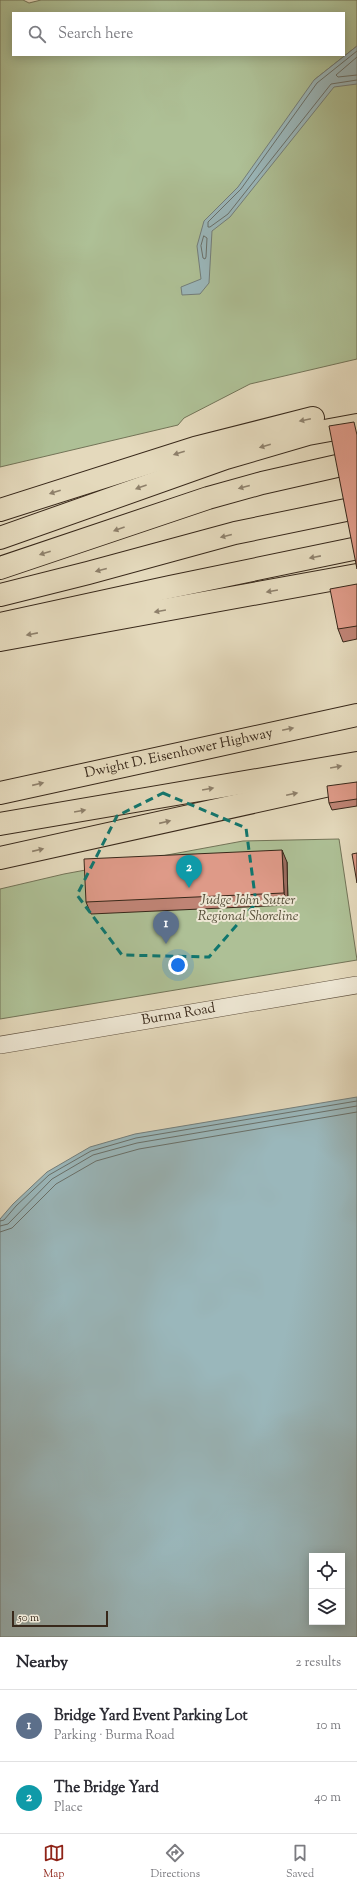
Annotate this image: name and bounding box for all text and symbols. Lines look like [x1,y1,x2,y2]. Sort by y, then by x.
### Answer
search box [12,12,345,56]
icon: search [26,23,48,45]
text: Search here [58,24,133,45]
one-way arrow [299,418,311,424]
one-way arrow [258,443,270,449]
one-way arrow [173,450,185,456]
one-way arrow [135,485,147,491]
one-way arrow [238,485,251,491]
one-way arrow [49,489,61,495]
one-way arrow [112,526,124,532]
one-way arrow [220,533,232,539]
one-way arrow [39,550,51,556]
one-way arrow [309,554,321,560]
one-way arrow [94,567,106,573]
one-way arrow [266,588,278,594]
one-way arrow [154,608,166,614]
one-way arrow [26,631,38,637]
street label: Dwight D. Eisenhower Highway [83,724,275,784]
one-way arrow [282,726,294,732]
one-way arrow [330,764,342,770]
one-way arrow [32,781,44,787]
one-way arrow [202,786,214,792]
one-way arrow [286,790,298,796]
one-way arrow [74,807,86,813]
one-way arrow [159,818,171,824]
one-way arrow [32,847,44,853]
pin: 2 [176,855,202,888]
park label: Judge John Sutter Regional Shoreline [198,891,299,927]
pin: 1 [153,911,179,944]
your location [168,955,188,975]
street label: Burma Road [140,999,217,1031]
map controls [309,1553,345,1625]
button: locate [309,1553,345,1589]
button: layers [309,1589,345,1625]
scale bar [12,1609,108,1628]
text: 50 m [18,1610,39,1626]
text: Nearby [16,1651,68,1675]
text: 2 results [296,1654,341,1672]
text: Bridge Yard Event Parking Lot [54,1706,248,1727]
text: 1 [27,1717,31,1735]
text: 10 m [316,1717,341,1735]
text: Parking · Burma Road [54,1727,175,1745]
text: The Bridge Yard [54,1778,159,1799]
text: 2 [26,1789,32,1807]
text: 40 m [314,1789,341,1807]
text: Place [54,1799,83,1817]
tab: Map [43,1842,65,1882]
tab: Directions [151,1842,200,1882]
tab: Saved [286,1842,314,1882]

